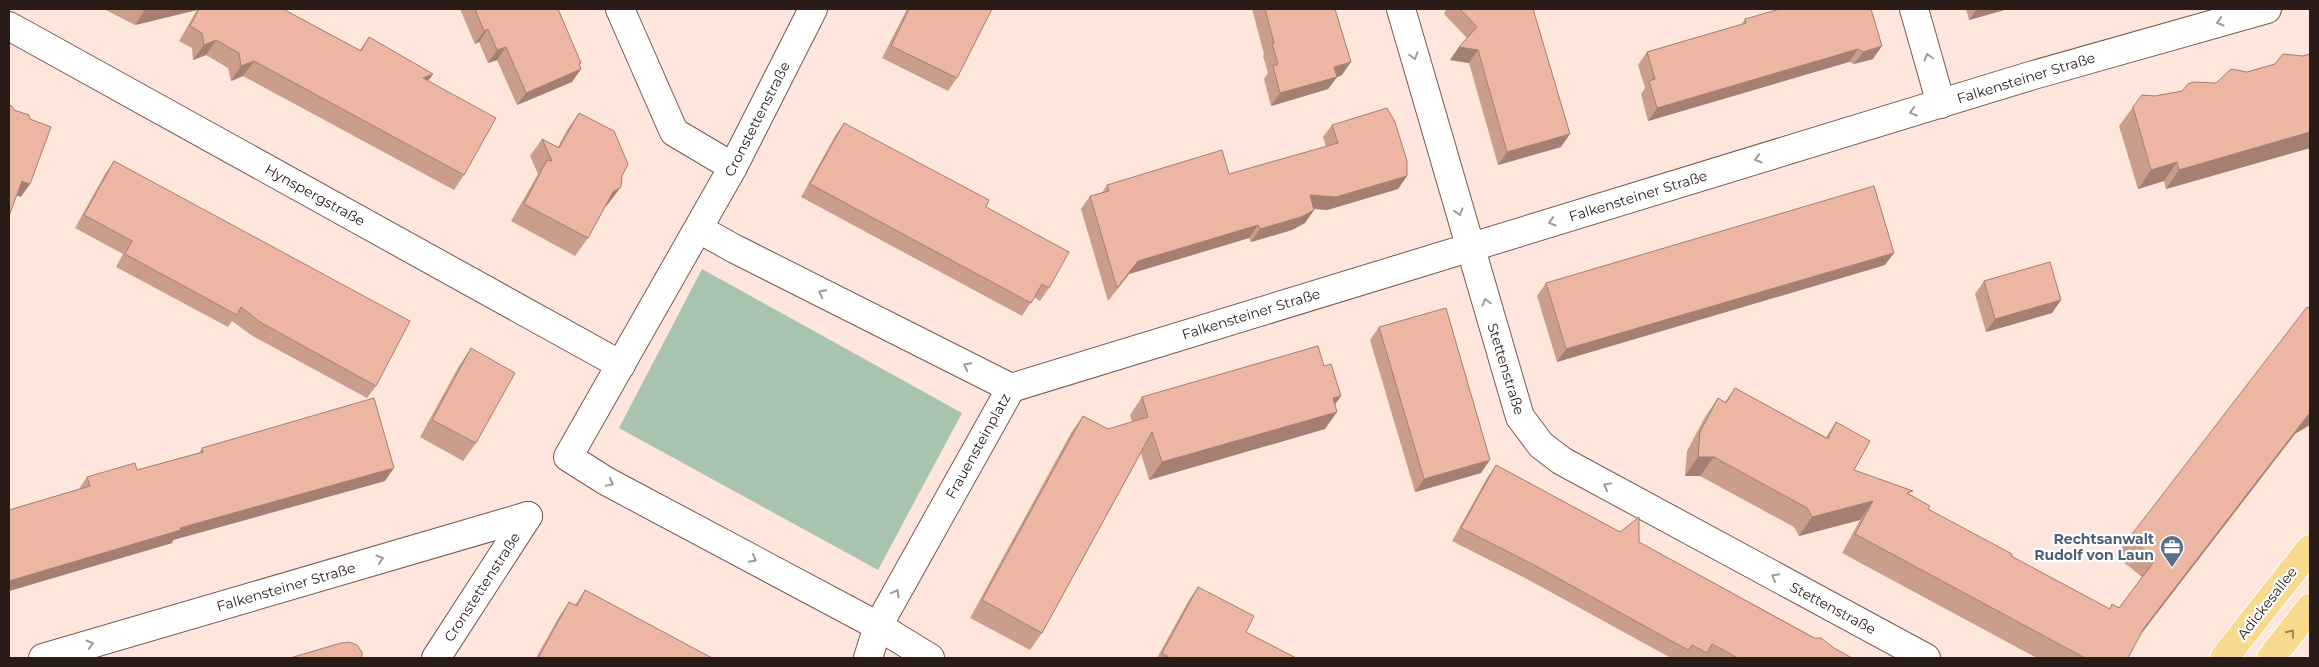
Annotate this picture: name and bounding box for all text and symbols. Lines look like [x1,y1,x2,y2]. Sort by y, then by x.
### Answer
one-way arrow [2216,16,2225,27]
street label: Falkensteiner Straße [1955,48,2097,108]
one-way arrow [1409,51,1419,59]
one-way arrow [1923,53,1933,61]
street label: Cronstettenstraße [720,58,794,180]
one-way arrow [1910,107,1918,117]
one-way arrow [1754,154,1762,164]
street label: Hynspergstraße [262,160,368,230]
street label: Falkensteiner Straße [1567,166,1709,226]
one-way arrow [1454,207,1464,215]
one-way arrow [1549,217,1557,227]
street label: Falkensteiner Straße [1180,284,1322,344]
one-way arrow [818,289,827,299]
one-way arrow [1481,299,1491,307]
street label: Stettenstraße [1484,321,1528,417]
one-way arrow [963,362,972,372]
street label: Frauensteinplatz [942,390,1014,502]
one-way arrow [604,476,613,486]
one-way arrow [1603,482,1612,492]
street label: Cronstettenstraße [440,529,524,645]
place label: Rechtsanwalt Rudolf von Laun [2034,530,2154,564]
office icon: Rechtsanwalt Rudolf von Laun [2159,534,2185,568]
one-way arrow [748,553,757,563]
one-way arrow [376,555,384,565]
street label: Falkensteiner Straße [214,559,358,615]
street label: Adickesallee [2233,563,2301,643]
one-way arrow [1771,573,1780,583]
street label: Stettenstraße [1787,578,1879,638]
one-way arrow [890,589,900,598]
one-way arrow [2285,630,2293,639]
one-way arrow [85,640,94,650]

